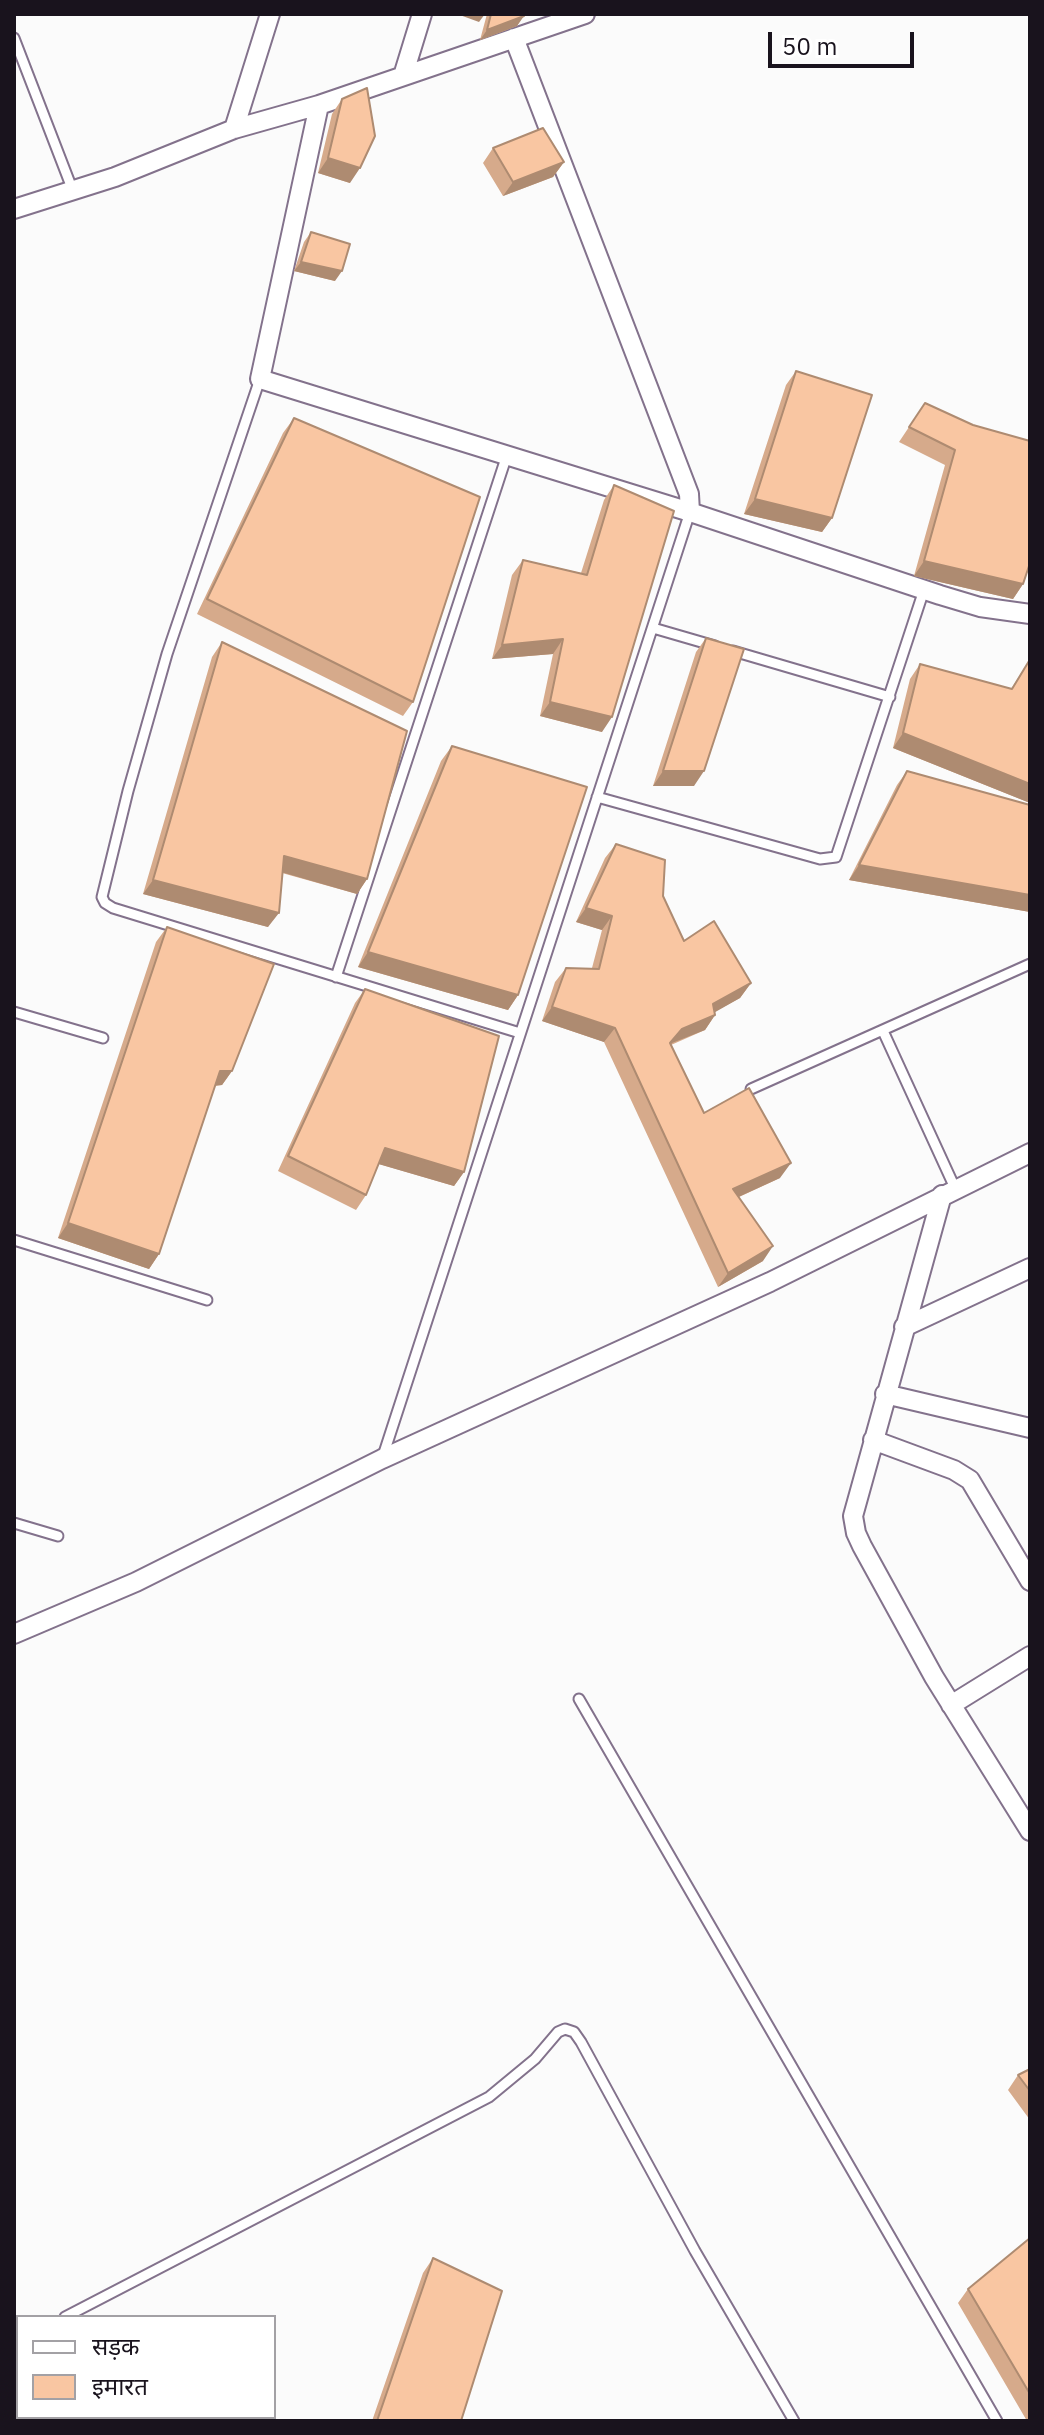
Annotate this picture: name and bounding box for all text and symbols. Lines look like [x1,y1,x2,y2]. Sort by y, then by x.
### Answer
scale bar [772,16,918,66]
text: 50 m [782,30,837,62]
legend [16,2315,276,2419]
text: सड़क [92,2330,140,2362]
text: इमारत [92,2370,148,2402]

